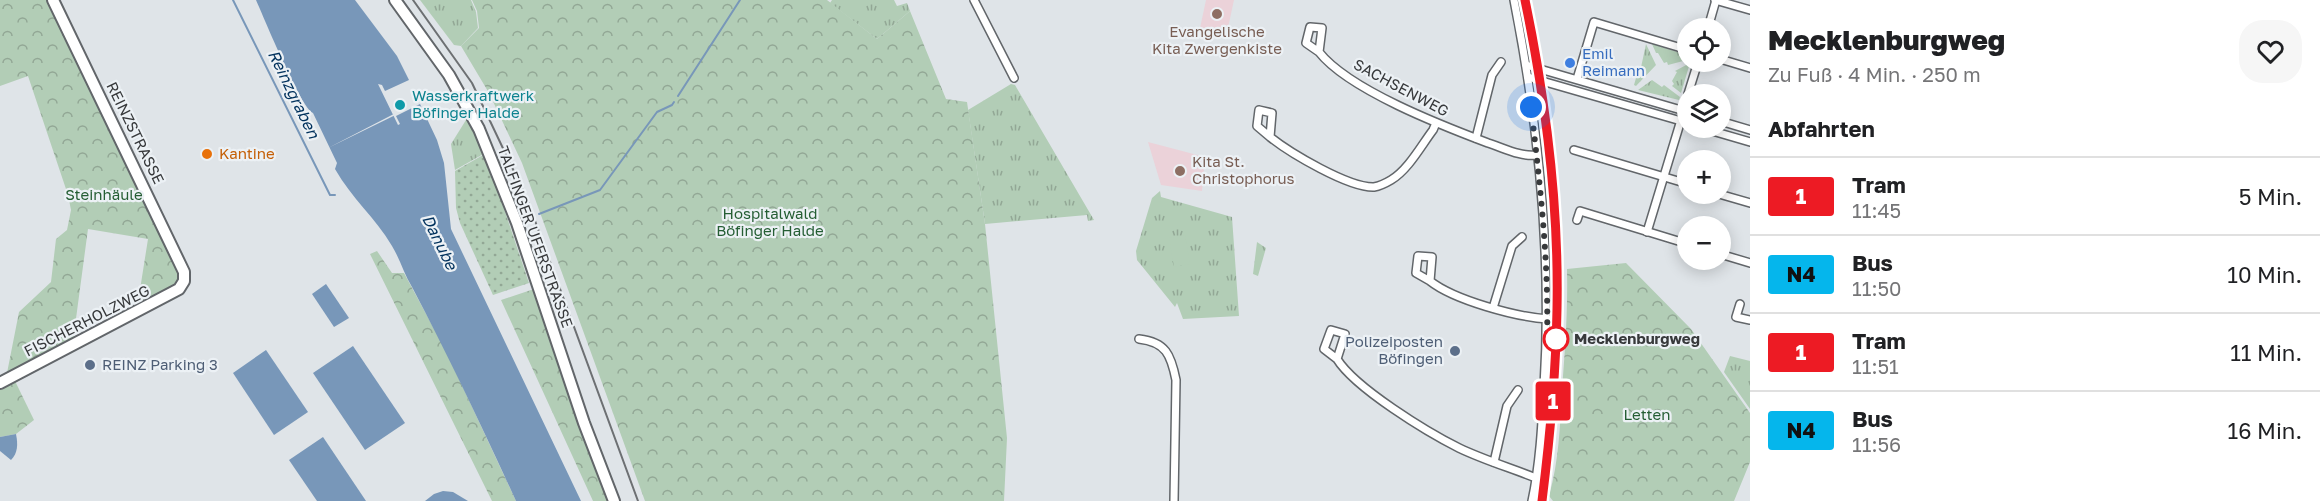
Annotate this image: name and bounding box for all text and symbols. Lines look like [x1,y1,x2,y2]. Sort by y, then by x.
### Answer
marker: Evangelische Kita Zwergenkiste [1210,7,1224,21]
map controls [1677,18,1731,270]
button: locate [1677,18,1731,72]
button: heart [2239,20,2302,83]
place label: Evangelische Kita Zwergenkiste [1152,22,1282,57]
text: Mecklenburgweg [1768,23,2005,56]
place label: Emil Reimann [1582,44,1645,79]
water label: Reinzgraben [264,46,325,143]
street label: SACHSENWEG [1351,55,1452,120]
marker: Emil Reimann [1563,56,1577,70]
text: Zu Fuß · 4 Min. · 250 m [1768,62,1981,86]
street label: REINZSTRASSE [103,79,168,187]
button: layers [1677,84,1731,138]
place label: Wasserkraftwerk Böfinger Halde [412,86,535,121]
your location [1516,92,1546,122]
marker: Wasserkraftwerk Böfinger Halde [393,98,407,112]
text: Abfahrten [1768,115,1875,142]
street label: TALFINGER UFERSTRASSE [495,143,577,330]
place label: Kantine [219,144,275,162]
marker: Kantine [200,147,214,161]
button: + [1677,150,1731,204]
place label: Kita St. Christophorus [1192,152,1295,187]
marker: Kita St. Christophorus [1173,164,1187,178]
text: Tram [1852,171,1906,198]
text: 1 [1796,183,1806,209]
text: 5 Min. [2239,183,2302,210]
park label: Steinhäule [65,185,143,203]
text: 11:45 [1852,198,1901,222]
park label: Hospitalwald Böfinger Halde [716,204,824,239]
water label: Danube [418,211,463,274]
button: − [1677,216,1731,270]
text: Bus [1852,249,1893,276]
text: N4 [1786,261,1816,287]
text: 10 Min. [2227,261,2302,288]
text: 11:50 [1852,276,1901,300]
street label: FISCHERHOLZWEG [21,281,152,360]
marker: Mecklenburgweg [1543,326,1569,352]
text: Tram [1852,327,1906,354]
place label: Mecklenburgweg [1574,329,1700,347]
place label: Polizeiposten Böfingen [1345,332,1443,367]
text: 1 [1796,339,1806,365]
text: 11 Min. [2230,339,2302,366]
marker: Polizeiposten Böfingen [1448,344,1462,358]
text: 11:51 [1852,354,1899,378]
place label: REINZ Parking 3 [102,355,218,373]
marker: REINZ Parking 3 [83,358,97,372]
line badge: 1 [1534,382,1572,420]
text: 1 [1548,388,1558,414]
park label: Letten [1624,405,1670,423]
text: Bus [1852,405,1893,432]
text: N4 [1786,417,1816,443]
text: 16 Min. [2228,417,2302,444]
text: 11:56 [1852,432,1901,456]

